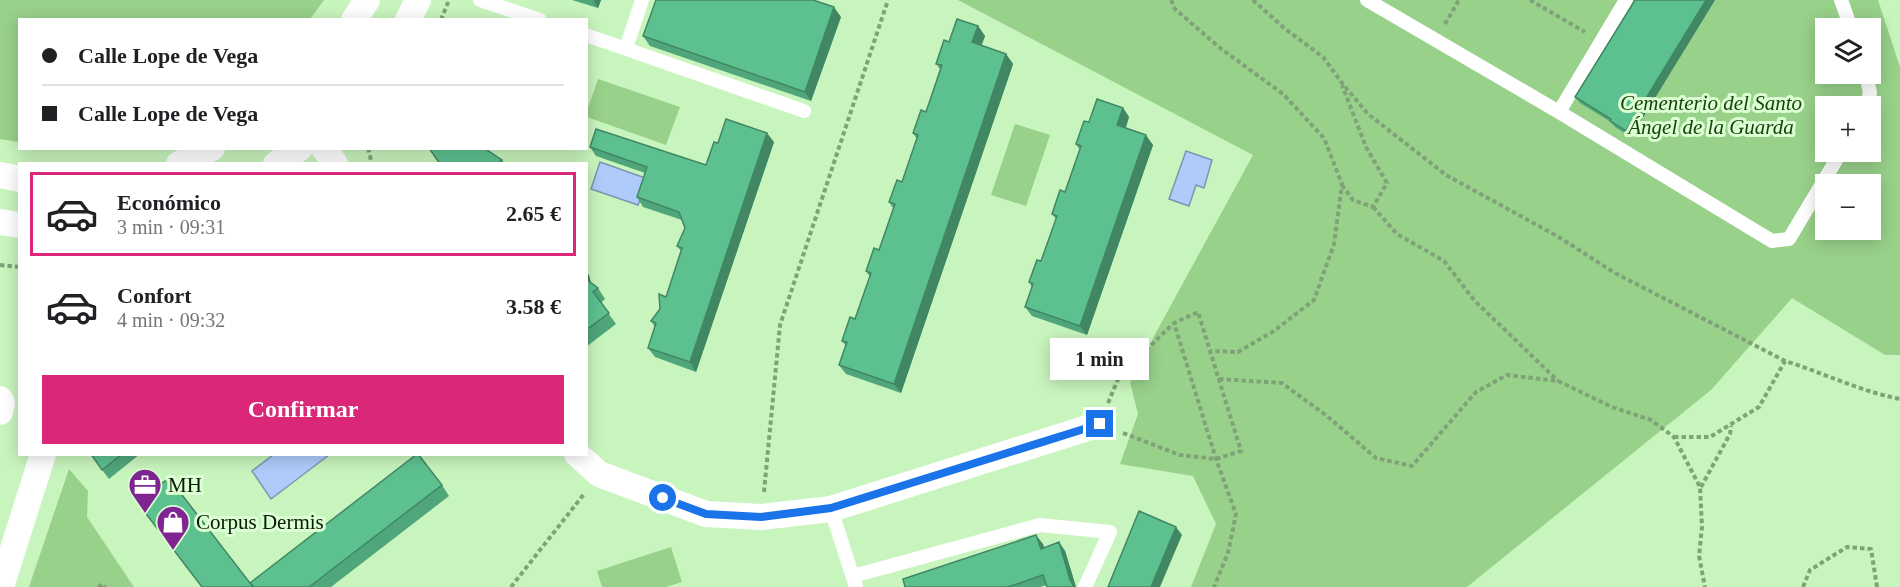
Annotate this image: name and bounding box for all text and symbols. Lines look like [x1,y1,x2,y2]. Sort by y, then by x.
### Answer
map controls [1815,18,1881,240]
button: layers [1815,18,1881,84]
text: Calle Lope de Vega [78,43,258,68]
park label: Cementerio del Santo Ángel de la Guarda [1620,91,1802,139]
button: + [1815,96,1881,162]
text: Calle Lope de Vega [78,101,258,126]
button: − [1815,174,1881,240]
icon: car [45,187,99,241]
text: Económico [117,190,221,215]
text: 2.65 € [506,201,561,226]
text: 3 min · 09:31 [117,216,225,238]
icon: car [45,280,99,334]
text: Confort [117,283,192,308]
text: 3.58 € [506,294,561,319]
text: 4 min · 09:32 [117,309,225,331]
callout: 1 min [1050,337,1150,379]
text: 1 min [1075,348,1124,370]
button: Confirmar [42,375,564,444]
route end [1086,410,1113,437]
office icon: MH [127,467,163,514]
place label: MH [168,473,202,497]
route start [649,484,676,511]
shop icon: Corpus Dermis [155,504,191,551]
place label: Corpus Dermis [196,510,324,534]

